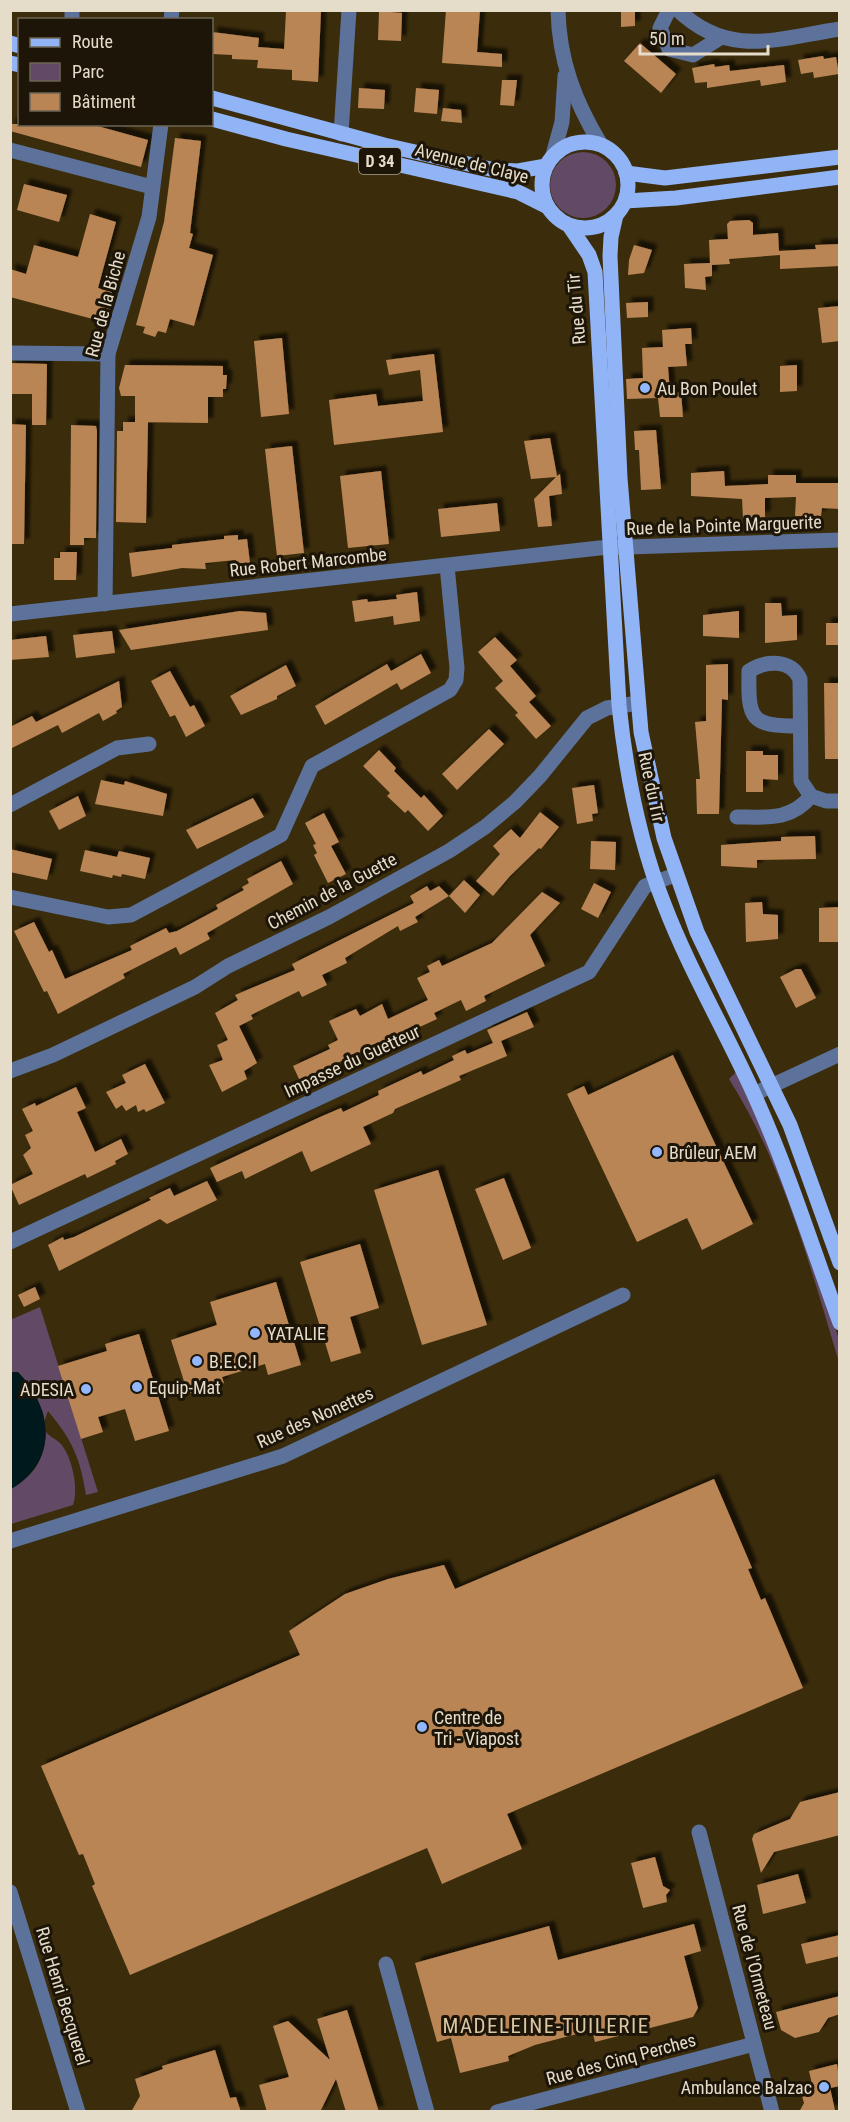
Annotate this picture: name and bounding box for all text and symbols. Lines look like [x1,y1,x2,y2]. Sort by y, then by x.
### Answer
legend [18,18,213,126]
scale bar [640,18,768,56]
text: 50 m [649,28,684,49]
text: Route [72,31,113,52]
text: Parc [72,61,104,82]
text: Bâtiment [72,91,136,112]
street label: Avenue de Claye [413,139,531,187]
road number: D 34 [359,148,401,174]
street label: Rue de la Biche [81,249,129,359]
street label: Rue du Tir [562,272,590,345]
place label: Au Bon Poulet [657,378,757,399]
marker: Au Bon Poulet [638,381,652,395]
street label: Rue de la Pointe Marguerite [626,511,822,539]
street label: Rue Robert Marcombe [228,543,388,581]
street label: Rue du Tir [634,750,670,825]
street label: Chemin de la Guette [264,848,400,934]
street label: Impasse du Guetteur [281,1020,424,1102]
place label: Brûleur AEM [669,1142,757,1163]
marker: Brûleur AEM [650,1145,664,1159]
place label: YATALIE [267,1323,326,1344]
marker: YATALIE [248,1326,262,1340]
place label: B.E.C.I [209,1351,257,1372]
marker: B.E.C.I [190,1354,204,1368]
place label: Equip-Mat [149,1377,221,1398]
place label: ADESIA [20,1379,75,1400]
marker: Equip-Mat [130,1380,144,1394]
marker: ADESIA [79,1382,93,1396]
street label: Rue des Nonettes [254,1382,376,1452]
place label: Centre de Tri - Viapost [434,1707,519,1749]
marker: Centre de Tri - Viapost [415,1720,429,1734]
street label: Rue de l'Ormeteau [728,1902,782,2032]
street label: Rue Henri Becquerel [32,1924,94,2068]
district label: MADELEINE-TUILERIE [442,2014,650,2038]
street label: Rue des Cinq Perches [544,2029,698,2089]
place label: Ambulance Balzac [681,2077,812,2098]
marker: Ambulance Balzac [817,2080,831,2094]

